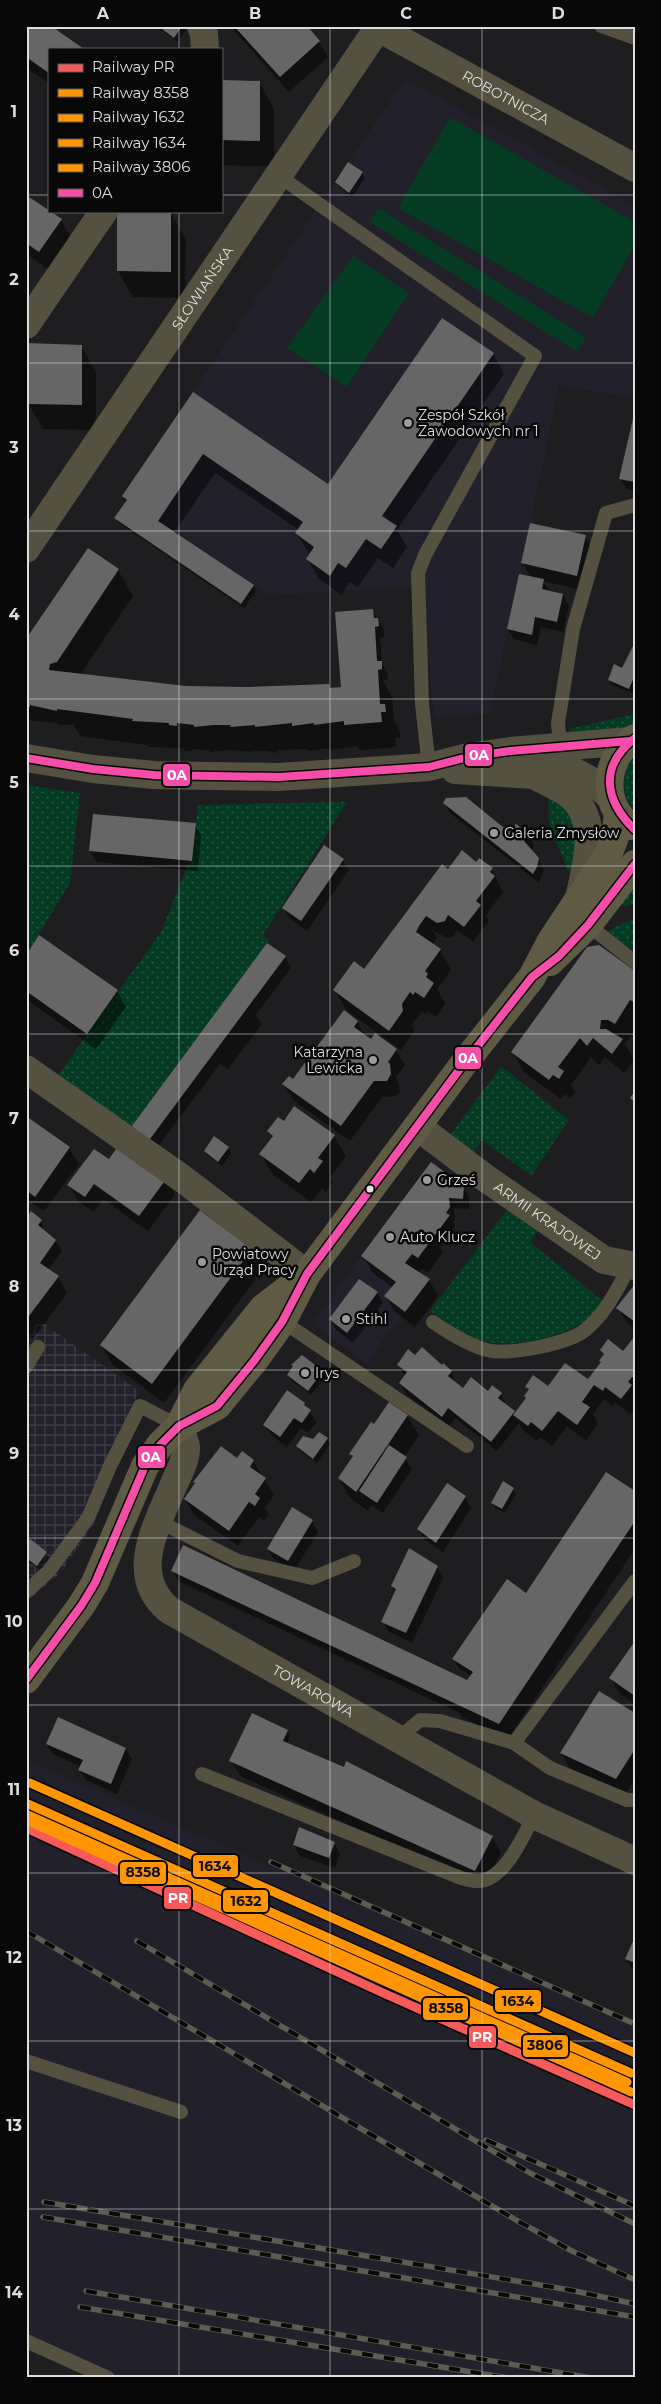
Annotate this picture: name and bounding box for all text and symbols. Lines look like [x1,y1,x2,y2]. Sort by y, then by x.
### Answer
text: A [96,4,110,23]
text: B [249,4,261,23]
text: C [400,4,412,23]
text: D [551,4,565,23]
legend [48,48,222,212]
text: Railway PR [92,57,175,76]
street label: ROBOTNICZA [459,66,553,129]
text: Railway 8358 [92,83,189,102]
text: 1 [11,102,17,121]
text: Railway 1632 [92,107,185,126]
text: Railway 1634 [92,133,186,152]
text: Railway 3806 [92,157,190,176]
text: 0A [92,183,113,202]
street label: SŁOWIAŃSKA [168,242,238,333]
text: 2 [9,270,19,289]
place label: Zespół Szkół Zawodowych nr 1 [418,406,538,440]
marker: Zespół Szkół Zawodowych nr 1 [402,417,414,429]
text: 3 [8,438,19,457]
text: 4 [8,605,20,624]
line badge: 0A [464,743,493,767]
text: 0A [469,746,489,764]
line badge: 0A [162,763,191,787]
text: 0A [167,766,187,784]
text: 5 [9,773,19,792]
place label: Galeria Zmysłów [504,824,620,842]
marker: Galeria Zmysłów [488,827,500,839]
text: 6 [9,941,19,960]
place label: Katarzyna Lewicka [293,1043,363,1077]
line badge: 0A [454,1046,482,1070]
text: 0A [458,1049,478,1067]
marker: Katarzyna Lewicka [367,1054,379,1066]
text: 7 [9,1109,19,1128]
place label: Grześ [437,1171,476,1189]
marker: Grześ [421,1174,433,1186]
street label: ARMII KRAJOWEJ [490,1178,605,1264]
unlabelled marker [365,1184,375,1194]
place label: Auto Klucz [400,1228,475,1246]
marker: Auto Klucz [384,1231,396,1243]
place label: Powiatowy Urząd Pracy [212,1245,296,1279]
marker: Powiatowy Urząd Pracy [196,1256,208,1268]
text: 8 [9,1277,19,1296]
place label: Stihl [356,1310,387,1328]
marker: Stihl [340,1313,352,1325]
place label: Irys [315,1364,339,1382]
marker: Irys [299,1367,311,1379]
text: 9 [9,1444,19,1463]
line badge: 0A [137,1445,166,1469]
text: 0A [141,1448,161,1466]
text: 10 [5,1612,23,1631]
street label: TOWAROWA [269,1661,358,1722]
text: 11 [8,1780,20,1799]
line badge: 1634 [192,1854,239,1878]
text: 1634 [199,1857,232,1875]
line badge: 8358 [119,1861,167,1885]
text: 8358 [126,1863,160,1881]
line badge: PR [163,1886,192,1910]
text: PR [168,1889,188,1907]
line badge: 1632 [222,1889,269,1913]
text: 1632 [231,1892,261,1910]
text: 12 [6,1948,22,1967]
line badge: 1634 [494,1989,542,2013]
text: 1634 [502,1992,535,2010]
line badge: 8358 [422,1997,469,2021]
text: 8358 [429,1999,463,2017]
line badge: PR [468,2025,497,2049]
text: PR [472,2028,492,2046]
line badge: 3806 [522,2034,569,2058]
text: 3806 [526,2036,563,2054]
text: 13 [6,2116,22,2135]
text: 14 [5,2283,23,2302]

